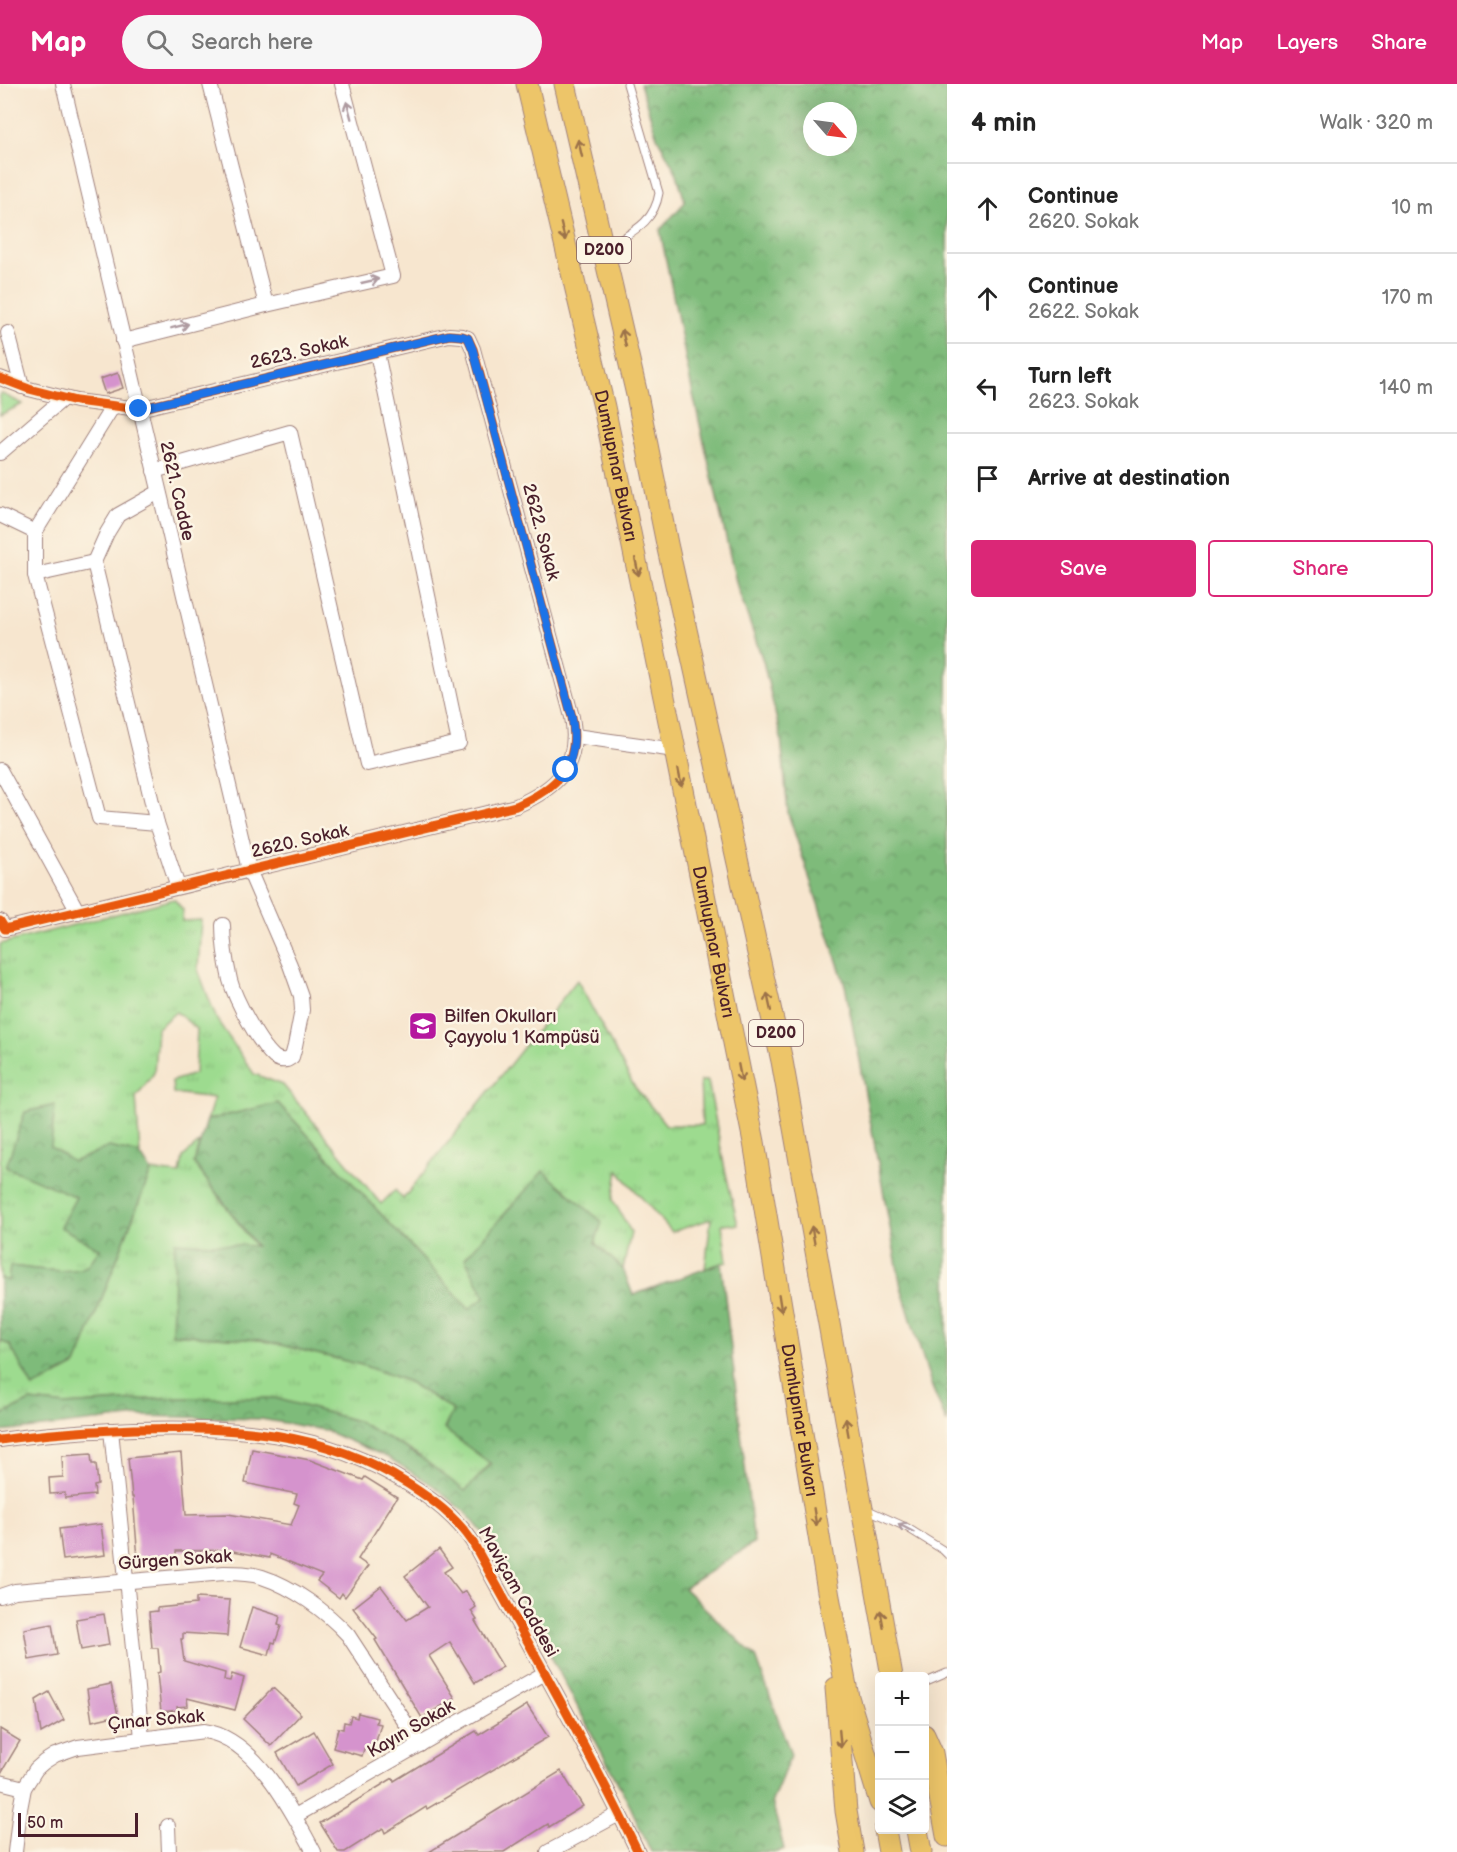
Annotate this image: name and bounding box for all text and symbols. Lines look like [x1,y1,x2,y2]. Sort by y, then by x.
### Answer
search box [122,15,542,69]
text: Map [30,26,86,59]
icon: search [143,26,176,59]
text: Search here [191,29,313,56]
text: Map [1201,30,1243,55]
text: Layers [1276,30,1338,55]
text: Share [1371,30,1427,55]
one-way arrow [343,101,355,120]
north arrow [803,102,857,156]
text: 4 min [971,108,1036,139]
text: Walk · 320 m [1319,111,1433,135]
one-way arrow [574,138,585,158]
text: Continue [1028,183,1118,210]
icon: ahead [971,192,1004,225]
text: 10 m [1392,196,1433,220]
text: 2620. Sokak [1028,210,1139,234]
one-way arrow [557,222,569,241]
road number: D200 [577,237,631,263]
text: Continue [1028,273,1118,300]
one-way arrow [359,275,379,286]
icon: ahead [971,282,1004,315]
text: 170 m [1382,286,1433,310]
text: 2622. Sokak [1028,300,1139,324]
one-way arrow [170,320,189,332]
one-way arrow [618,328,630,347]
street label: 2623. Sokak [248,331,350,373]
text: Turn left [1028,363,1112,390]
icon: left [971,372,1004,405]
text: 140 m [1379,376,1433,400]
street label: Dumlupınar Bulvarı [590,388,642,543]
text: 2623. Sokak [1028,390,1139,414]
route end [125,395,151,421]
street label: 2621. Cadde [155,439,199,543]
icon: arrive [971,462,1004,495]
text: Arrive at destination [1028,465,1230,492]
street label: 2622. Sokak [518,481,564,583]
button: Save [971,540,1196,597]
button: Share [1208,540,1433,597]
one-way arrow [632,557,643,576]
route start [552,756,578,782]
one-way arrow [675,769,687,788]
street label: 2620. Sokak [249,820,351,862]
street label: Dumlupınar Bulvarı [688,864,739,1020]
one-way arrow [763,993,774,1012]
place label: Bilfen Okulları Çayyolu 1 Kampüsü [444,1006,600,1048]
school or university icon: Bilfen Okulları Çayyolu 1 Kampüsü [407,1010,439,1042]
road number: D200 [749,1020,803,1046]
one-way arrow [735,1062,746,1082]
one-way arrow [807,1226,818,1245]
one-way arrow [774,1293,785,1313]
street label: Dumlupınar Bulvarı [777,1342,823,1498]
one-way arrow [842,1418,853,1437]
one-way arrow [810,1506,821,1526]
one-way arrow [897,1521,915,1533]
street label: Maviçam Caddesi [474,1523,562,1661]
street label: Gürgen Sokak [117,1546,233,1574]
one-way arrow [876,1610,887,1629]
map controls [875,1672,929,1834]
button: + [875,1672,929,1726]
street label: Kayın Sokak [364,1695,459,1762]
street label: Çınar Sokak [107,1705,205,1735]
button: − [875,1726,929,1780]
one-way arrow [835,1729,846,1749]
button: layers [875,1780,929,1834]
scale bar [18,1810,138,1838]
text: 50 m [27,1814,63,1833]

